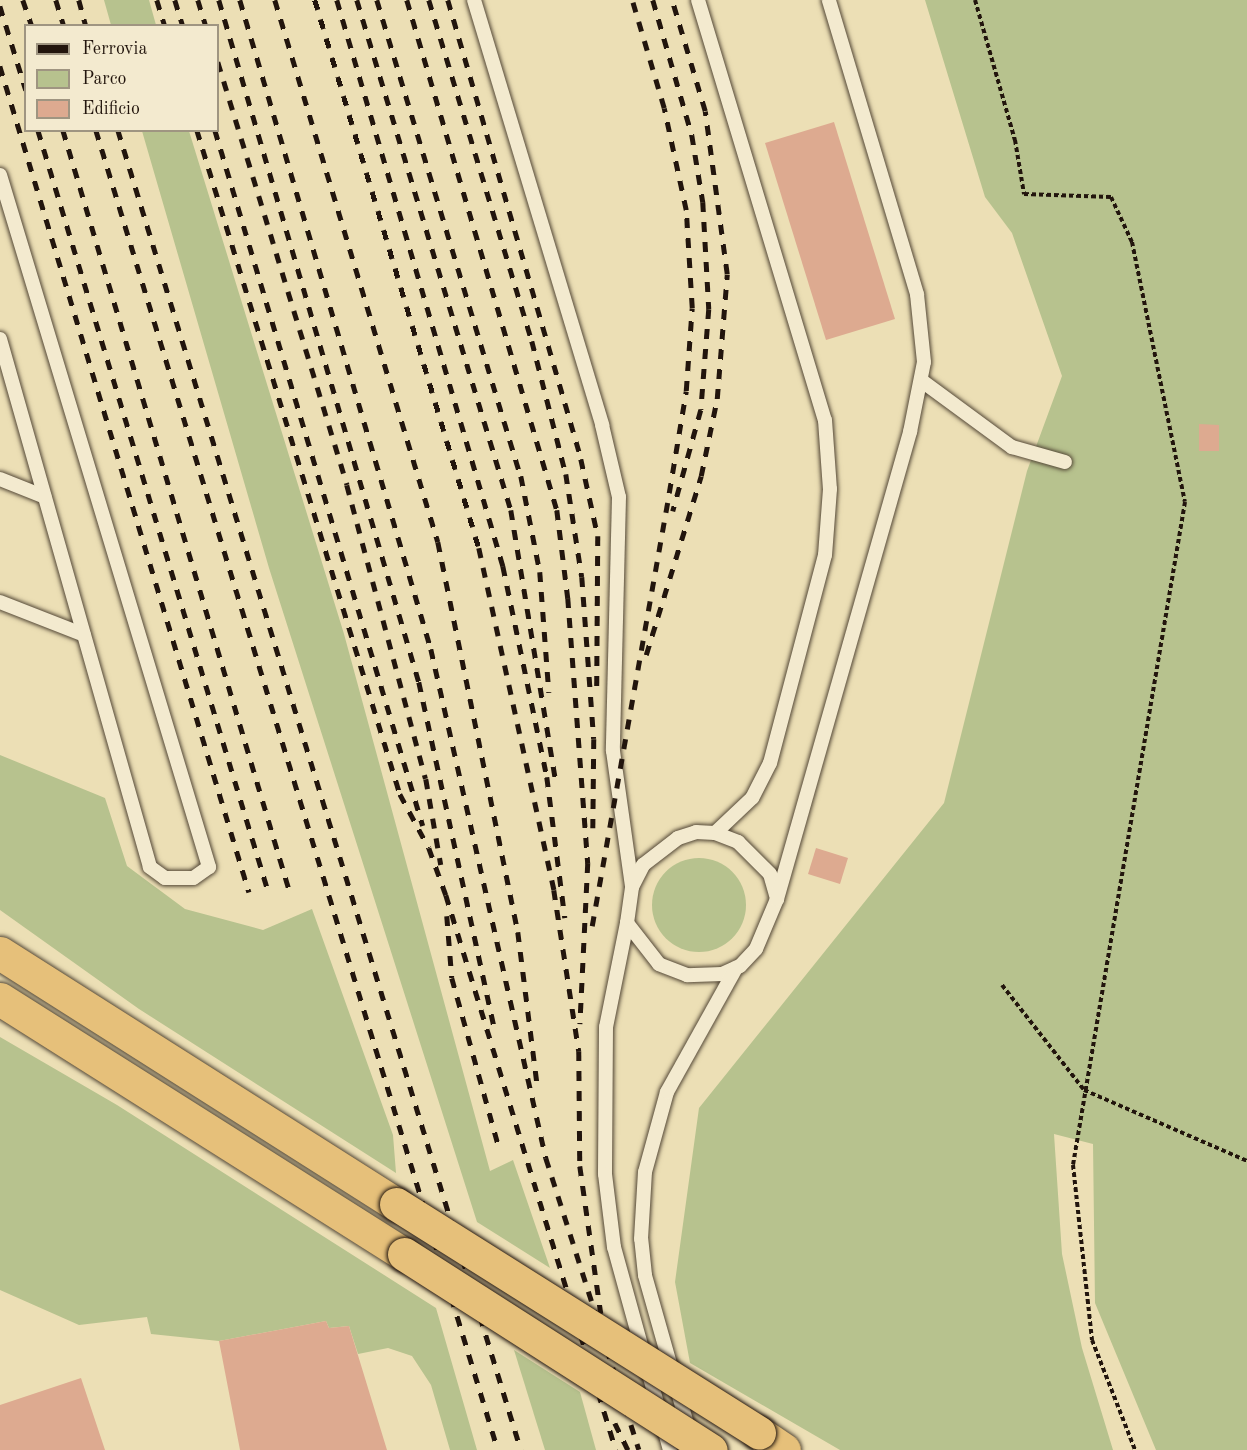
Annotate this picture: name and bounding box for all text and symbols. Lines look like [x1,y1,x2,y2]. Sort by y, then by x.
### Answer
legend [24,24,219,132]
text: Ferrovia [82,40,147,58]
text: Parco [82,70,127,88]
text: Edificio [82,100,140,118]

